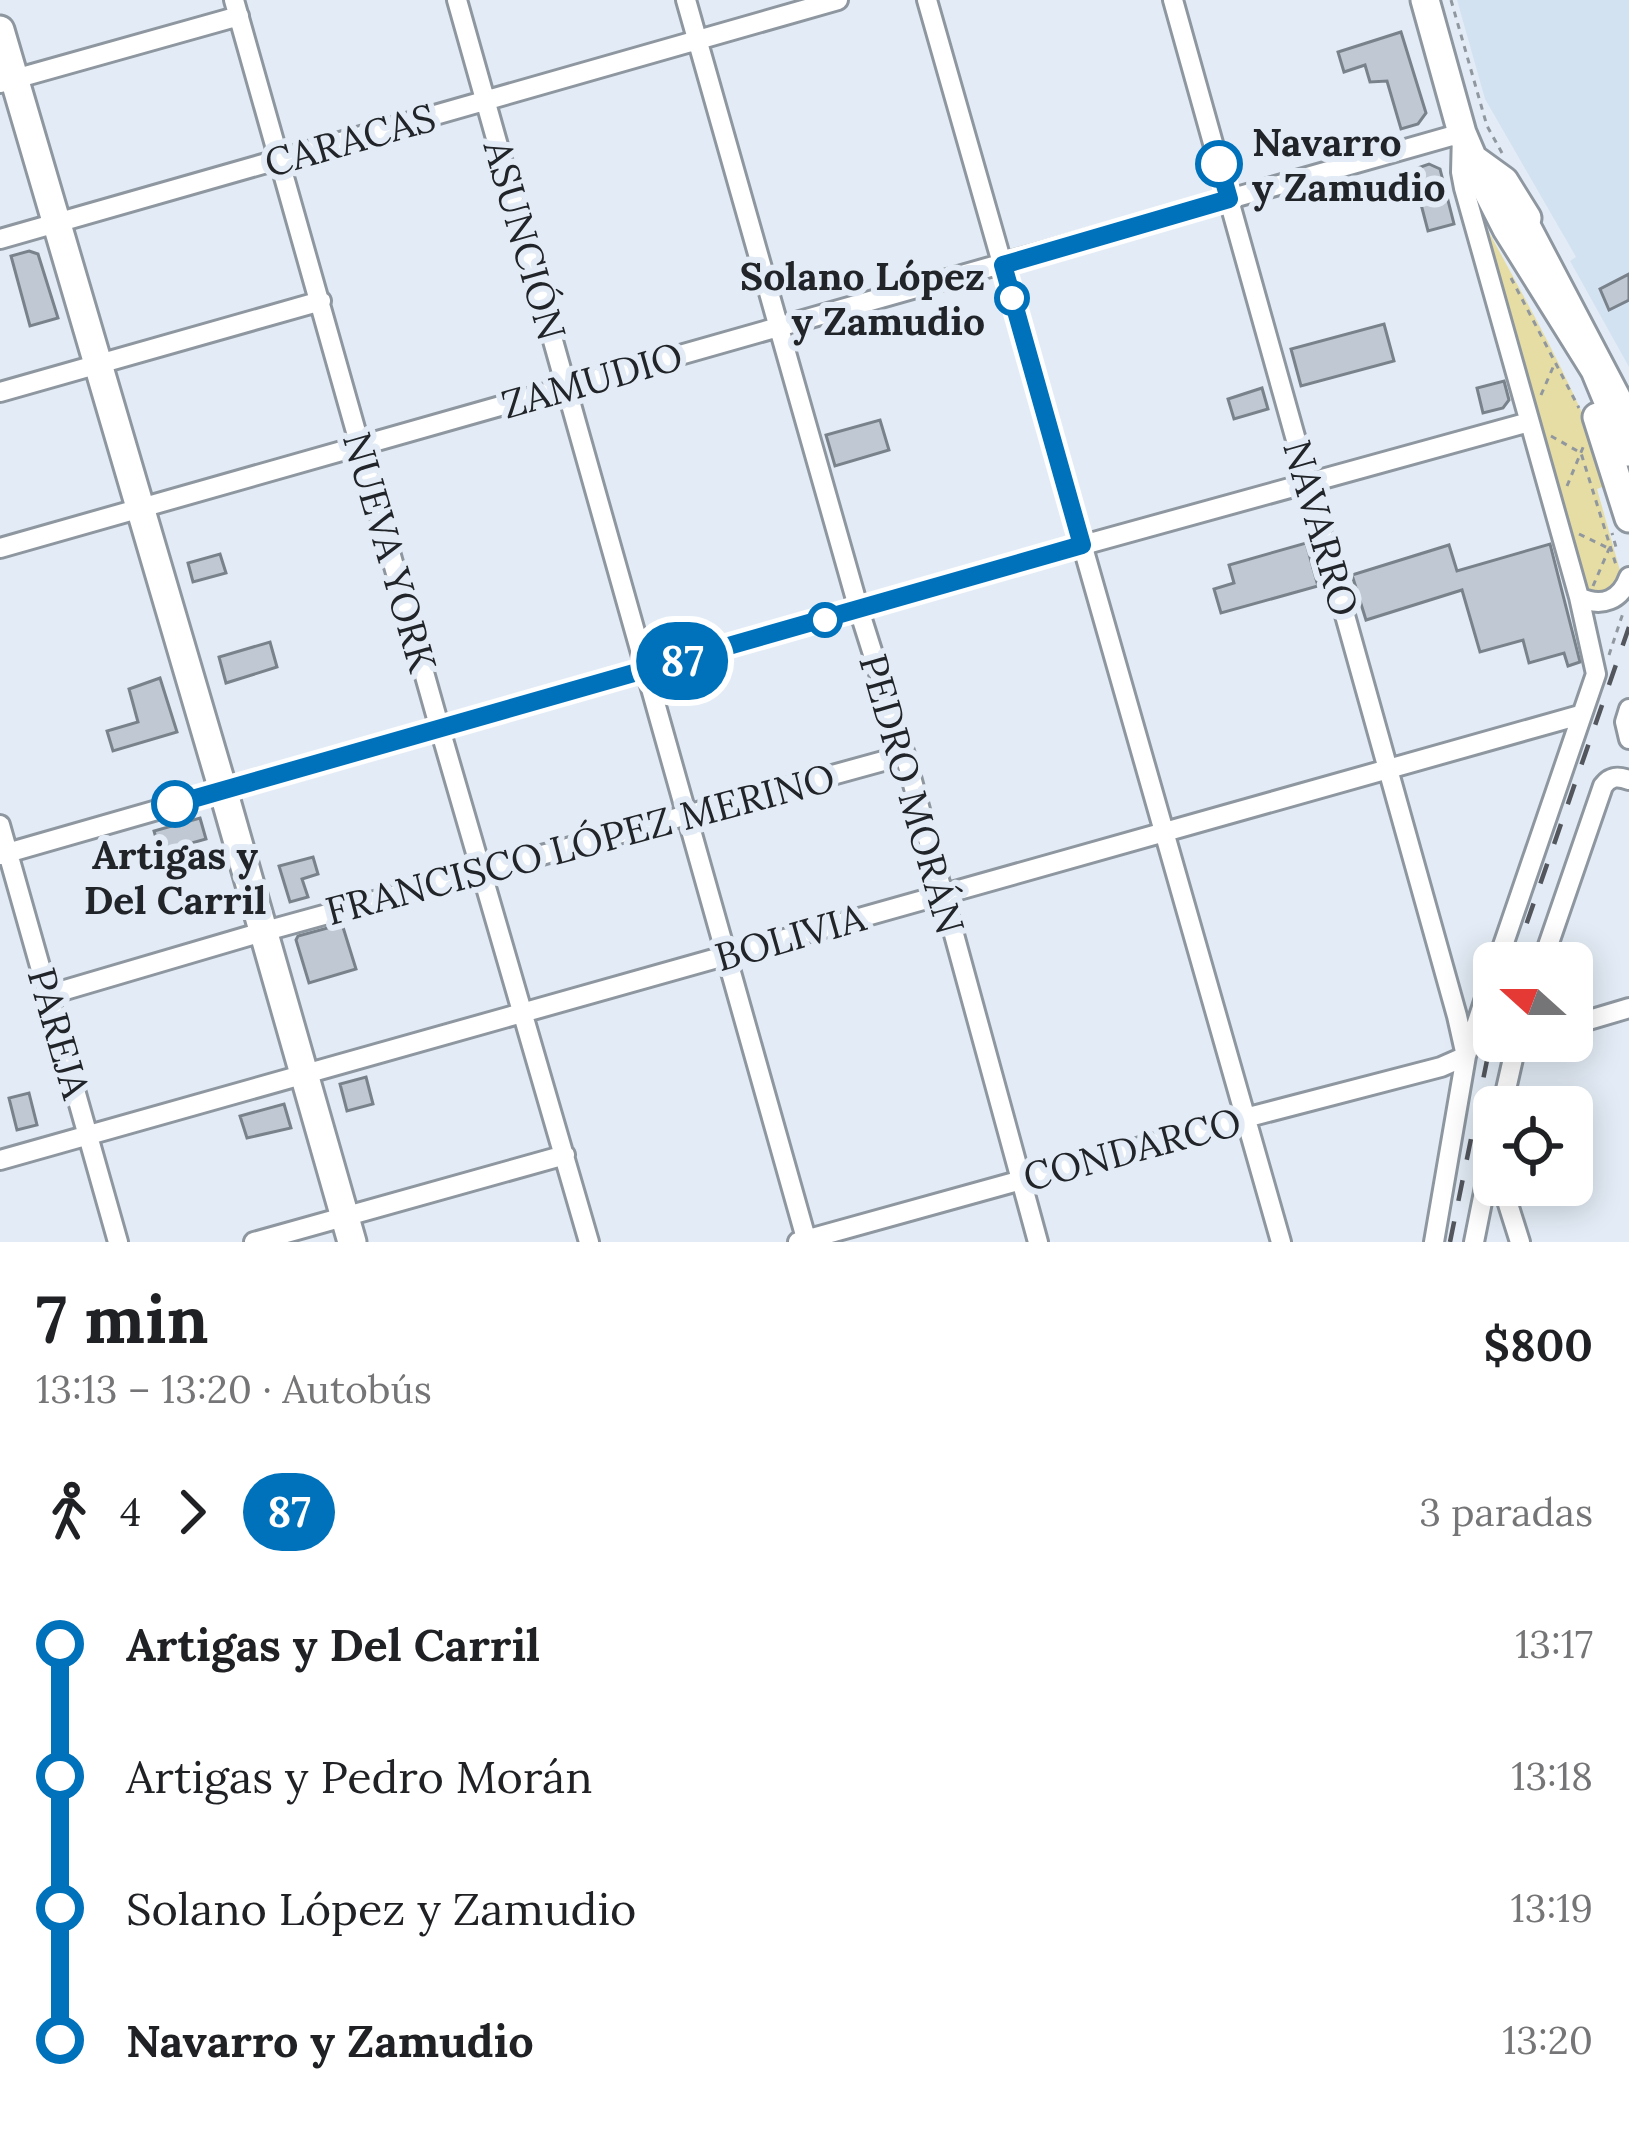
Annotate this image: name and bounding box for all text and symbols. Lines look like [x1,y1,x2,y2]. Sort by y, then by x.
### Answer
street label: CARACAS [259,92,441,188]
place label: Navarro y Zamudio [1252,117,1446,212]
street label: ASUNCIÓN [472,133,577,346]
marker: Navarro y Zamudio [1197,142,1241,186]
place label: Solano López y Zamudio [740,251,985,346]
marker: Solano López y Zamudio [996,282,1028,314]
street label: ZAMUDIO [496,330,688,430]
street label: NUEVA YORK [332,426,448,678]
street label: NAVARRO [1272,434,1370,622]
unlabelled marker [809,604,841,636]
line badge: 87 [628,622,736,700]
text: 87 [660,634,704,688]
street label: PEDRO MORÁN [848,648,976,940]
street label: FRANCISCO LÓPEZ MERINO [320,752,840,936]
marker: Artigas y Del Carril [153,782,197,826]
place label: Artigas y Del Carril [84,830,266,925]
street label: BOLIVIA [709,892,871,982]
north arrow [1473,942,1593,1062]
map controls [1473,942,1593,1206]
street label: PAREJA [17,962,102,1105]
button: locate [1473,1086,1593,1206]
street label: CONDARCO [1018,1096,1246,1202]
text: 7 min [36,1277,209,1361]
text: $800 [1484,1316,1593,1373]
text: 13:13 – 13:20 · Autobús [36,1364,432,1414]
icon: walk [36,1479,102,1545]
icon: forward [159,1479,225,1545]
text: 87 [267,1485,311,1539]
text: 4 [120,1487,141,1537]
text: 3 paradas [1419,1487,1593,1537]
text: Artigas y Del Carril [126,1616,540,1673]
text: 13:17 [1515,1619,1593,1669]
text: Artigas y Pedro Morán [126,1748,593,1805]
text: 13:18 [1511,1751,1593,1801]
text: Solano López y Zamudio [126,1880,636,1937]
text: 13:19 [1511,1883,1593,1933]
text: Navarro y Zamudio [126,2012,534,2069]
text: 13:20 [1502,2015,1593,2065]

